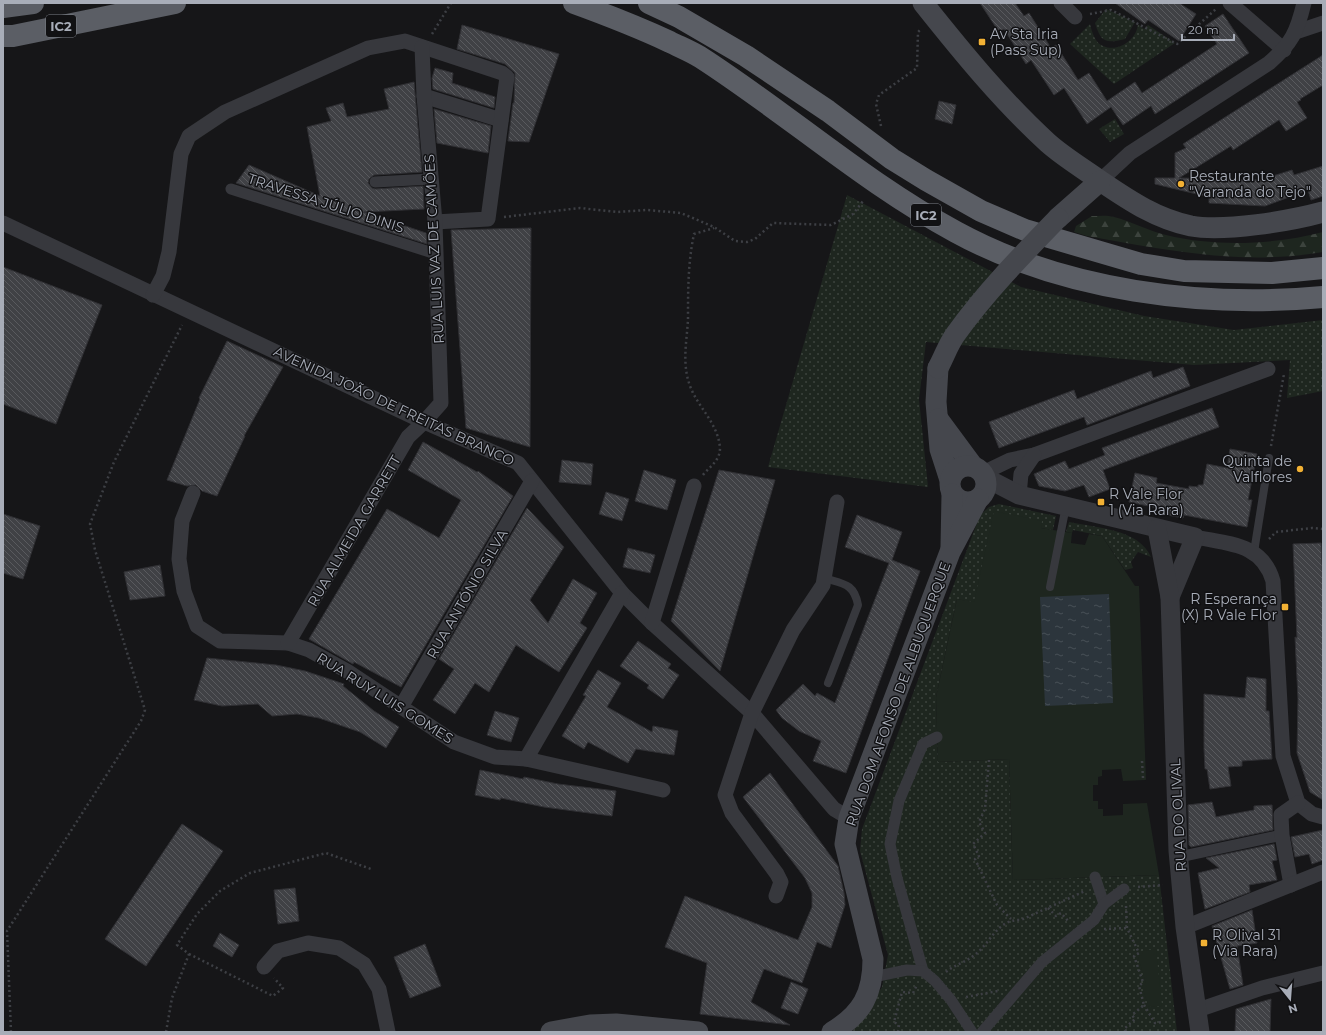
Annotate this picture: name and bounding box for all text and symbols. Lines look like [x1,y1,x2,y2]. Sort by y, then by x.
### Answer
road number: IC2 [46,15,76,37]
scale bar [1182,16,1234,42]
text: 20 m [1188,22,1219,37]
place label: Av Sta Iria (Pass Sup) [990,25,1062,59]
marker: Av Sta Iria (Pass Sup) [977,37,987,47]
street label: RUA LUIS VAZ DE CAMÕES [420,154,448,344]
place label: Restaurante "Varanda do Tejo" [1189,167,1311,201]
street label: TRAVESSA JÚLIO DINIS [245,169,407,237]
marker: Restaurante "Varanda do Tejo" [1176,179,1186,189]
road number: IC2 [911,204,941,226]
street label: AVENIDA JOÃO DE FREITAS BRANCO [271,342,517,470]
street label: RUA ALMEIDA GARRETT [303,452,405,610]
place label: Quinta de Valflores [1222,452,1292,486]
marker: Quinta de Valflores [1295,464,1305,474]
place label: R Vale Flor 1 (Via Rara) [1109,485,1184,519]
marker: R Vale Flor 1 (Via Rara) [1096,497,1106,507]
street label: RUA ANTÓNIO SILVA [423,525,512,662]
street label: RUA DOM AFONSO DE ALBUQUERQUE [842,559,954,829]
place label: R Esperança (X) R Vale Flor [1181,590,1277,624]
marker: R Esperança (X) R Vale Flor [1280,602,1290,612]
street label: RUA RUY LUIS GOMES [313,649,457,747]
street label: RUA DO OLIVAL [1166,757,1190,872]
place label: R Olival 31 (Via Rara) [1212,926,1281,960]
marker: R Olival 31 (Via Rara) [1199,938,1209,948]
north arrow [1270,979,1310,1019]
text: N [1287,1001,1299,1017]

